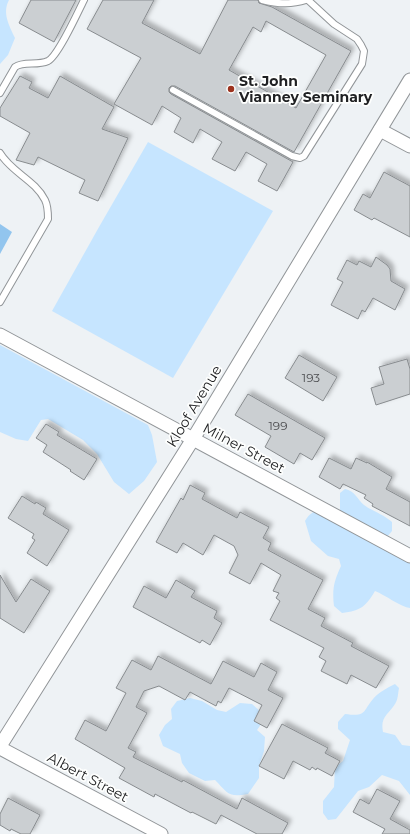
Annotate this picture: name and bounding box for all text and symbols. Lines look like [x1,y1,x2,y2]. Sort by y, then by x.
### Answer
place label: St. John Vianney Seminary [238,72,373,106]
marker: St. John Vianney Seminary [226,84,236,94]
street label: Kloof Avenue [162,362,226,450]
house number: 193 [302,370,320,385]
house number: 199 [269,418,287,433]
street label: Milner Street [200,419,288,477]
street label: Albert Street [44,748,132,806]

